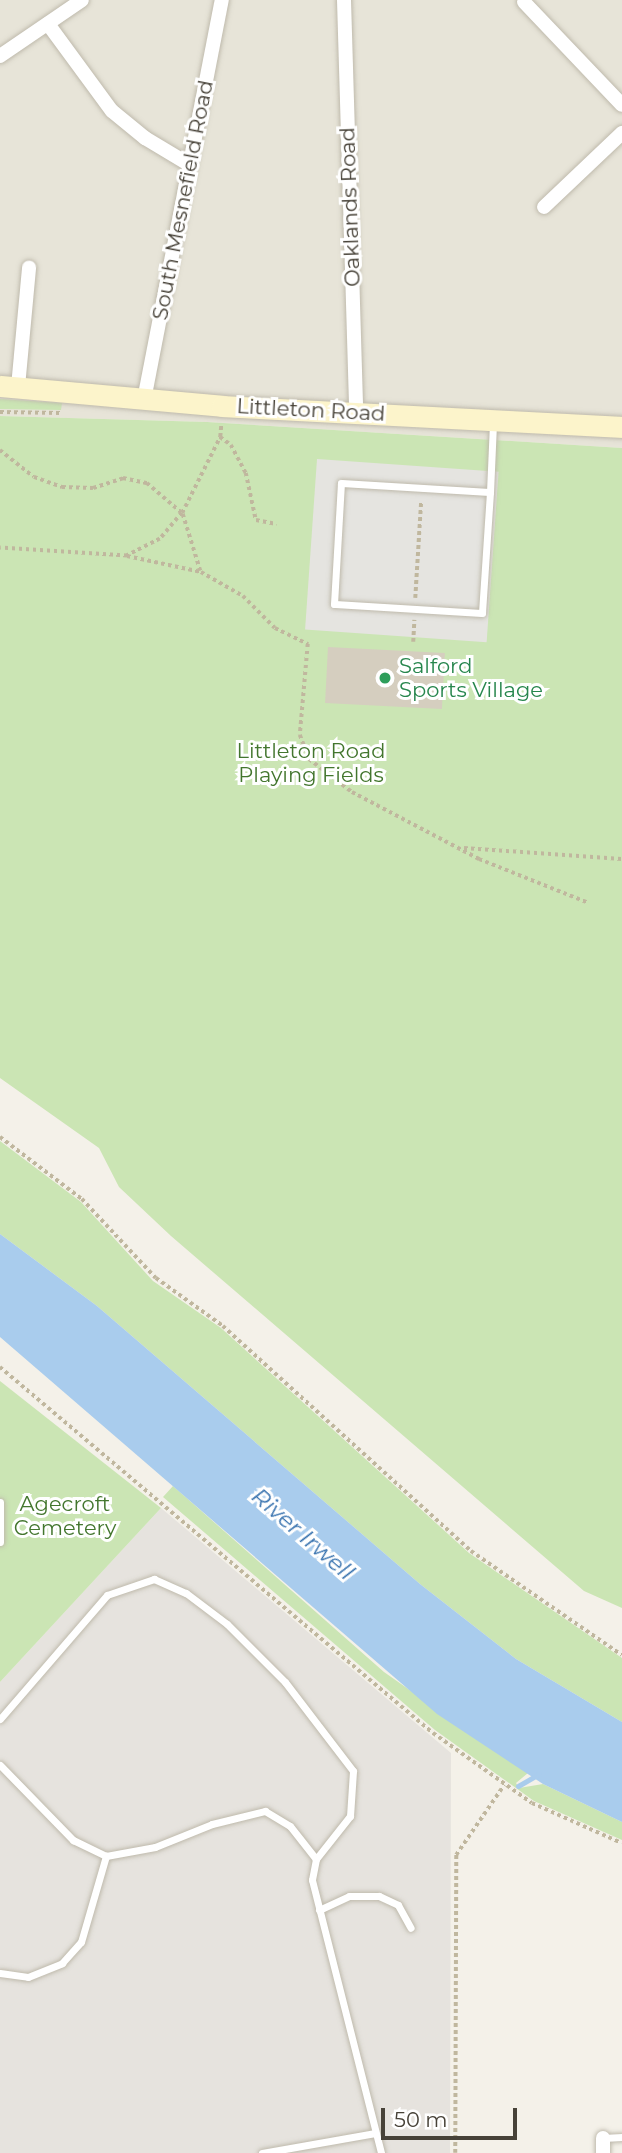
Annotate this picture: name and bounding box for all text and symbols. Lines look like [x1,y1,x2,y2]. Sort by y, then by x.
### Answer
street label: South Mesnefield Road [147,78,219,322]
street label: Oaklands Road [335,127,365,287]
street label: Littleton Road [236,394,386,426]
place label: Salford Sports Village [399,653,543,703]
marker: Salford Sports Village [377,670,393,686]
park label: Littleton Road Playing Fields [237,738,385,788]
water label: River Irwell [246,1482,360,1586]
park label: Agecroft Cemetery [14,1491,116,1541]
scale bar [384,2094,520,2138]
text: 50 m [394,2107,448,2132]

